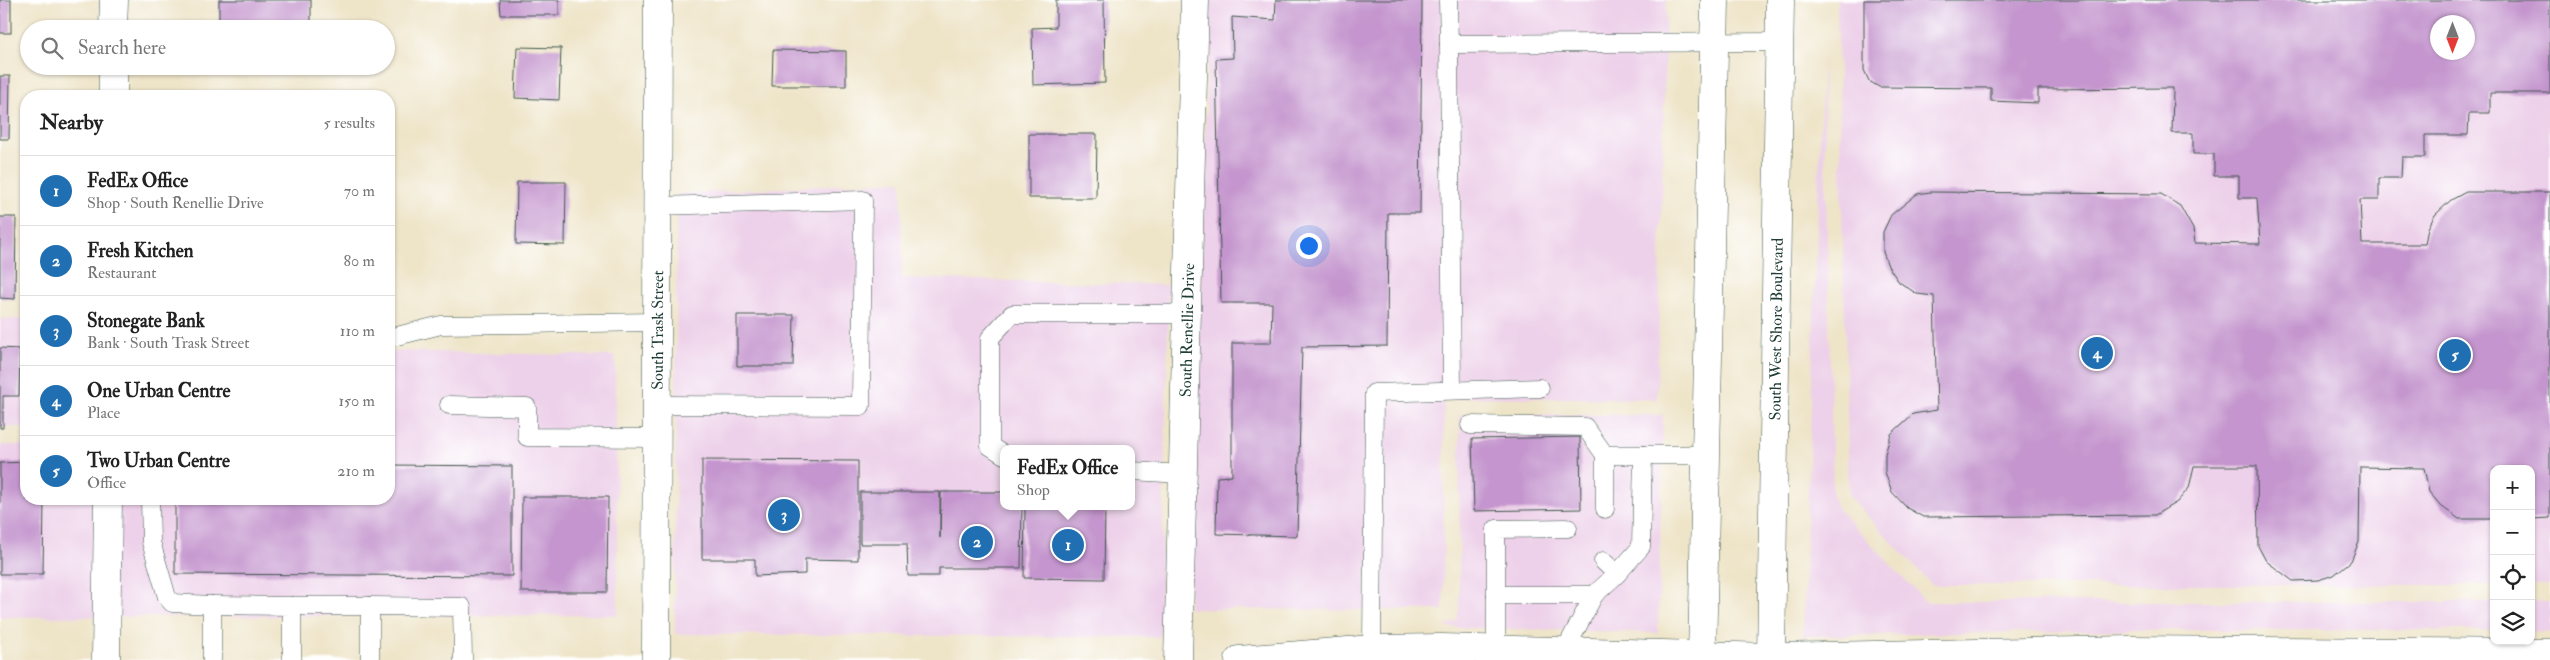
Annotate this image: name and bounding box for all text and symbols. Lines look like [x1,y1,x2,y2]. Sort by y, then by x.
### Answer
north arrow [2430,15,2475,60]
search box [20,20,395,75]
icon: search [38,34,66,62]
text: Search here [78,36,166,60]
text: Nearby [40,109,103,136]
text: 5 results [324,113,375,133]
text: FedEx Office [87,169,188,193]
text: 1 [53,181,59,201]
text: 70 m [344,181,375,201]
text: Shop · South Renellie Drive [87,193,264,213]
your location [1296,233,1322,259]
street label: South West Shore Boulevard [1765,237,1788,421]
text: Fresh Kitchen [87,239,194,263]
text: 2 [52,251,60,271]
text: 80 m [344,251,375,271]
text: Restaurant [87,263,156,283]
street label: South Renellie Drive [1176,263,1199,397]
street label: South Trask Street [648,270,668,390]
text: Stonegate Bank [87,309,205,333]
text: 3 [53,321,59,341]
text: 110 m [340,321,375,341]
text: Bank · South Trask Street [87,333,249,353]
pin: 4 [2081,334,2113,372]
pin: 5 [2439,336,2471,374]
text: One Urban Centre [87,379,230,403]
text: 4 [52,391,60,411]
text: 150 m [338,391,375,411]
text: Place [87,403,120,423]
popup [1000,445,1135,510]
text: Two Urban Centre [87,449,230,473]
text: FedEx Office [1017,456,1118,480]
text: 5 [52,461,60,481]
text: 210 m [337,461,375,481]
map controls [2490,465,2535,645]
button: + [2490,465,2535,510]
text: Office [87,473,126,493]
text: Shop [1017,480,1050,500]
pin: 3 [768,496,800,534]
button: − [2490,510,2535,555]
pin: 2 [961,523,993,561]
pin: 1 [1052,526,1084,564]
button: locate [2490,555,2535,600]
button: layers [2490,600,2535,645]

